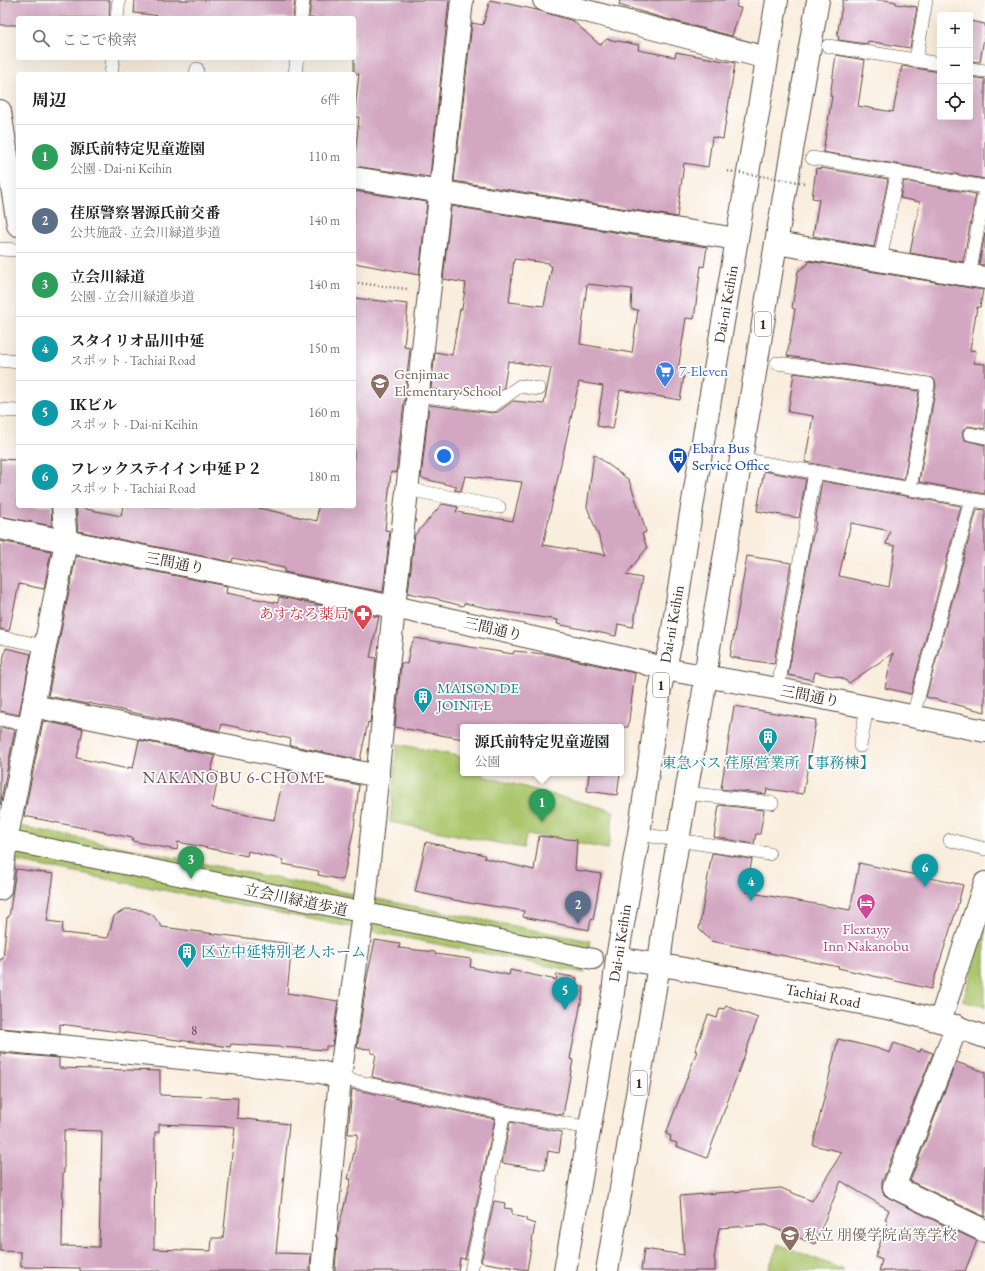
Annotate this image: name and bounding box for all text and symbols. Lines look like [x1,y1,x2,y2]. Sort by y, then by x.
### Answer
map controls [937,12,973,120]
button: + [937,12,973,48]
search box [16,16,356,60]
icon: search [30,27,52,49]
text: ここで検索 [62,30,137,49]
button: − [937,48,973,84]
button: locate [937,84,973,120]
text: 周辺 [32,89,66,111]
text: 6件 [321,91,340,108]
text: 源氏前特定児童遊園 [70,139,205,158]
text: 1 [42,148,48,165]
text: 110 m [309,148,340,165]
text: 公園 · Dai-ni Keihin [70,160,172,177]
text: 荏原警察署源氏前交番 [70,203,220,222]
text: 2 [42,212,48,229]
text: 140 m [309,212,340,229]
text: 公共施設 · 立会川緑道歩道 [70,224,221,241]
street label: Dai-ni Keihin [709,263,742,344]
text: 立会川緑道 [70,267,145,286]
text: 3 [42,276,48,293]
text: 140 m [309,276,340,293]
text: 公園 · 立会川緑道歩道 [70,288,195,305]
road number: 1 [755,312,771,336]
text: スタイリオ品川中延 [70,331,205,350]
text: 4 [42,340,48,357]
text: 150 m [309,340,340,357]
text: スポット · Tachiai Road [70,352,196,369]
supermarket icon: 7-Eleven [654,360,676,388]
place label: 7-Eleven [679,361,728,380]
place label: Genjimae Elementary School [394,364,502,400]
school or university icon: Genjimae Elementary School [369,372,391,400]
text: IKビル [70,395,117,414]
text: 5 [42,404,48,421]
text: 160 m [309,404,340,421]
text: スポット · Dai-ni Keihin [70,416,198,433]
place label: Ebara Bus Service Office [692,438,770,474]
your location [434,446,454,466]
bus stop icon: Ebara Bus Service Office [667,446,689,474]
text: フレックステイイン中延Ｐ２ [70,459,262,478]
text: 6 [42,468,48,485]
text: 180 m [309,468,340,485]
text: スポット · Tachiai Road [70,480,196,497]
street label: 三間通り [144,547,206,578]
street label: Dai-ni Keihin [655,583,688,664]
pharmacy icon: あすなろ薬局 [352,603,374,631]
place label: あすなろ薬局 [259,604,349,623]
street label: 三間通り [462,613,524,645]
road number: 1 [653,673,669,697]
place label: MAISON DE JOINT,E [435,678,520,714]
street label: 三間通り [779,680,841,711]
building icon: MAISON DE JOINT,E [412,686,434,714]
popup [460,724,624,776]
building icon: 東急バス 荏原営業所【事務棟】 [757,726,779,754]
text: 源氏前特定児童遊園 [474,732,610,751]
text: 公園 [474,753,501,770]
place label: 東急バス 荏原営業所【事務棟】 [661,753,875,772]
district label: NAKANOBU 6-CHOME [142,767,326,788]
pin: 1 [529,789,555,822]
pin: 3 [178,846,204,879]
pin: 6 [912,854,938,887]
pin: 4 [738,868,764,901]
street label: 立会川緑道歩道 [243,879,349,920]
pin: 2 [565,891,591,924]
hotel icon: Flextayy Inn Nakanobu [855,892,877,920]
street label: Dai-ni Keihin [604,902,635,983]
place label: Flextayy Inn Nakanobu [823,919,909,955]
building icon: 区立中延特別老人ホーム [176,941,198,969]
place label: 区立中延特別老人ホーム [201,942,366,961]
pin: 5 [552,977,578,1010]
street label: Tachiai Road [784,979,863,1012]
house number: 8 [191,1022,197,1039]
road number: 1 [631,1071,647,1095]
school or university icon: 私立 朋優学院高等学校 [779,1224,801,1252]
place label: 私立 朋優学院高等学校 [804,1225,957,1244]

